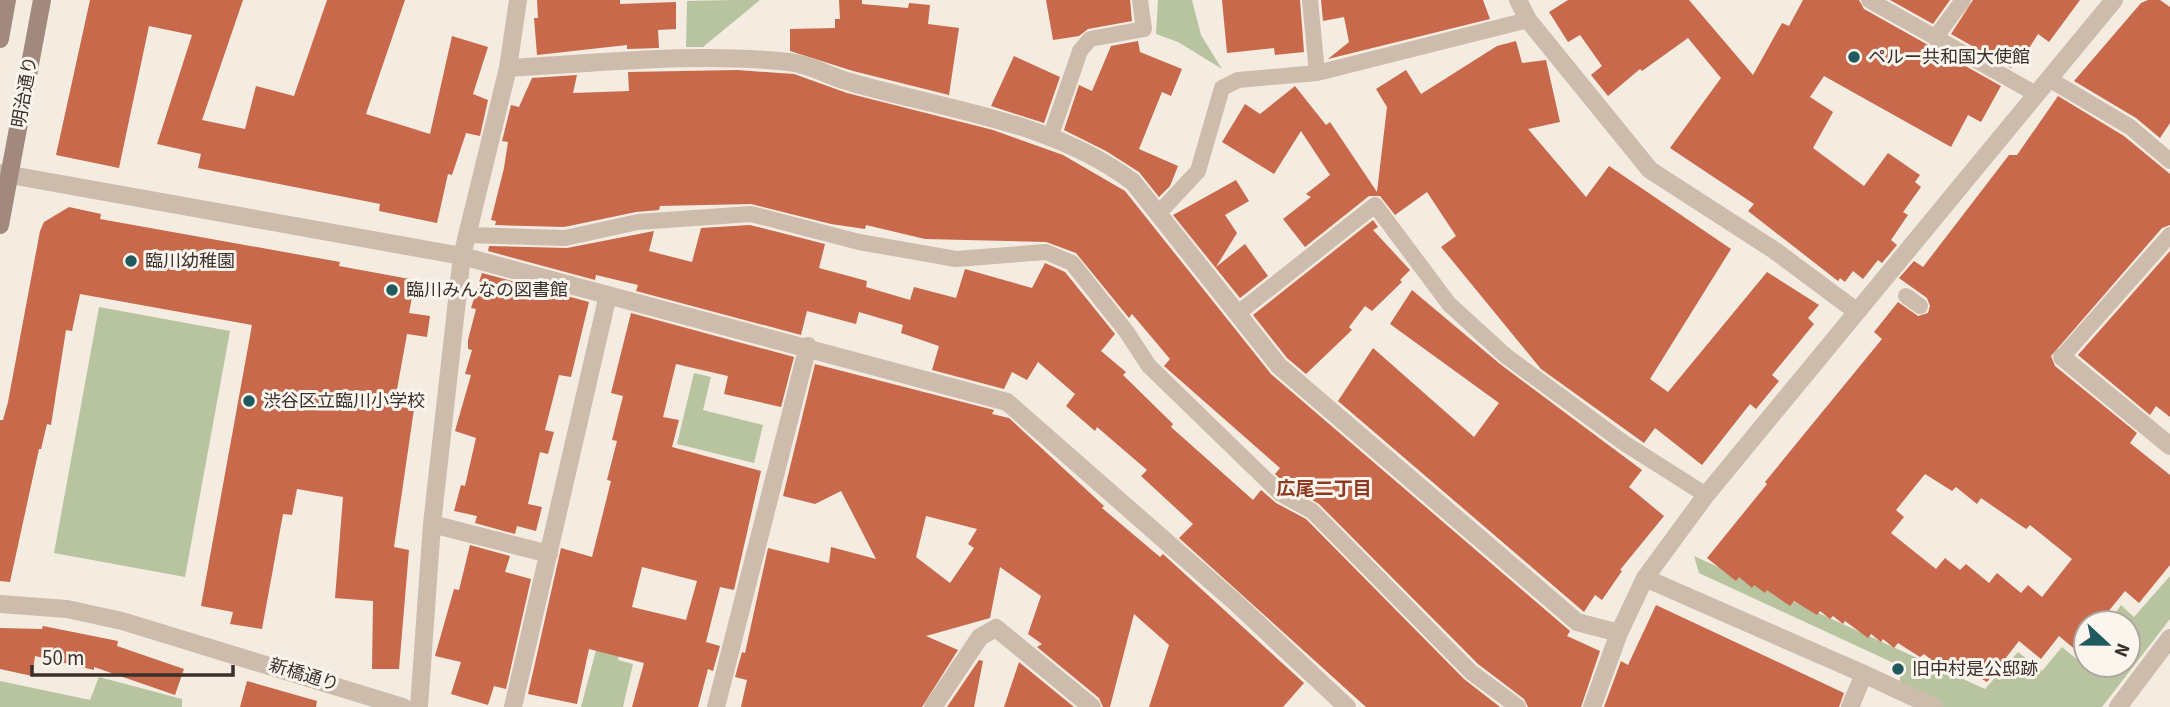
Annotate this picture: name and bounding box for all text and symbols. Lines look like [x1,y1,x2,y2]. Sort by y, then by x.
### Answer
place label: ペルー共和国大使館 [1868,45,2030,70]
marker: ペルー共和国大使館 [1846,49,1862,65]
street label: 明治通り [6,54,44,130]
place label: 臨川幼稚園 [145,249,235,274]
marker: 臨川幼稚園 [123,253,139,269]
place label: 臨川みんなの図書館 [406,278,568,303]
marker: 臨川みんなの図書館 [384,282,400,298]
place label: 渋谷区立臨川小学校 [263,389,425,414]
marker: 渋谷区立臨川小学校 [241,393,257,409]
district label: 広尾二丁目 [1276,476,1372,503]
north arrow [2072,609,2142,679]
scale bar [32,634,233,678]
text: N [2106,639,2136,661]
text: 50 m [42,643,84,673]
street label: 新橋通り [266,653,342,697]
place label: 旧中村是公邸跡 [1912,657,2038,682]
marker: 旧中村是公邸跡 [1890,661,1906,677]

